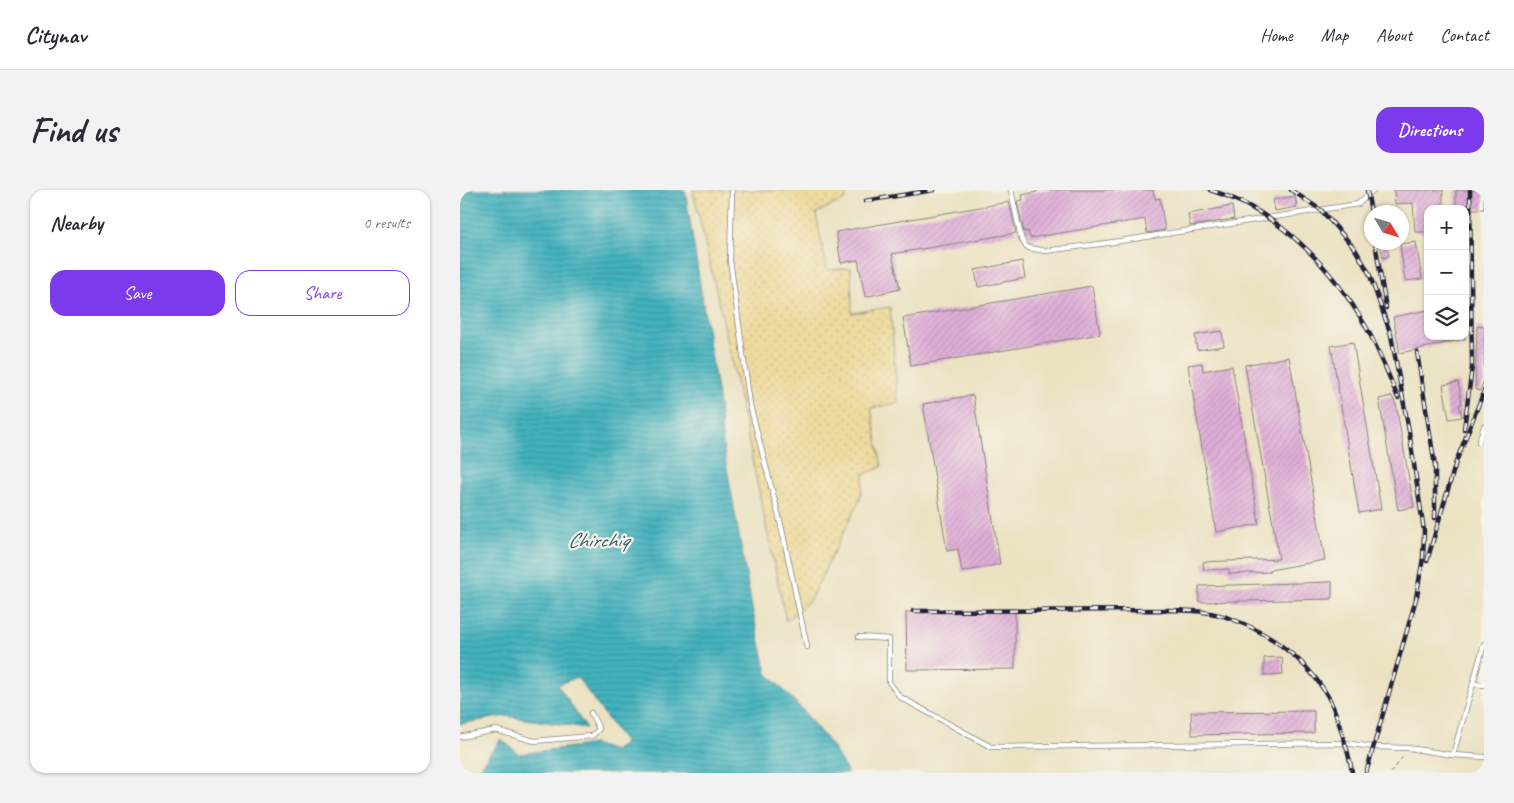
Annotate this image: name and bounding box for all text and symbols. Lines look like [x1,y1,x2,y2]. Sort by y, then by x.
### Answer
text: Citynav [25,20,86,50]
text: Home [1260,24,1293,46]
text: Map [1321,24,1348,46]
text: About [1376,24,1412,46]
text: Contact [1440,24,1489,46]
button: Directions [1376,107,1484,153]
text: Find us [30,108,117,153]
north arrow [1364,205,1409,250]
map controls [1424,205,1469,340]
button: + [1424,205,1469,250]
text: Nearby [50,210,103,236]
text: 0 results [363,213,410,233]
button: − [1424,250,1469,295]
button: Save [50,270,225,316]
button: Share [235,270,410,316]
button: layers [1424,295,1469,340]
water label: Chirchiq [568,527,632,553]

